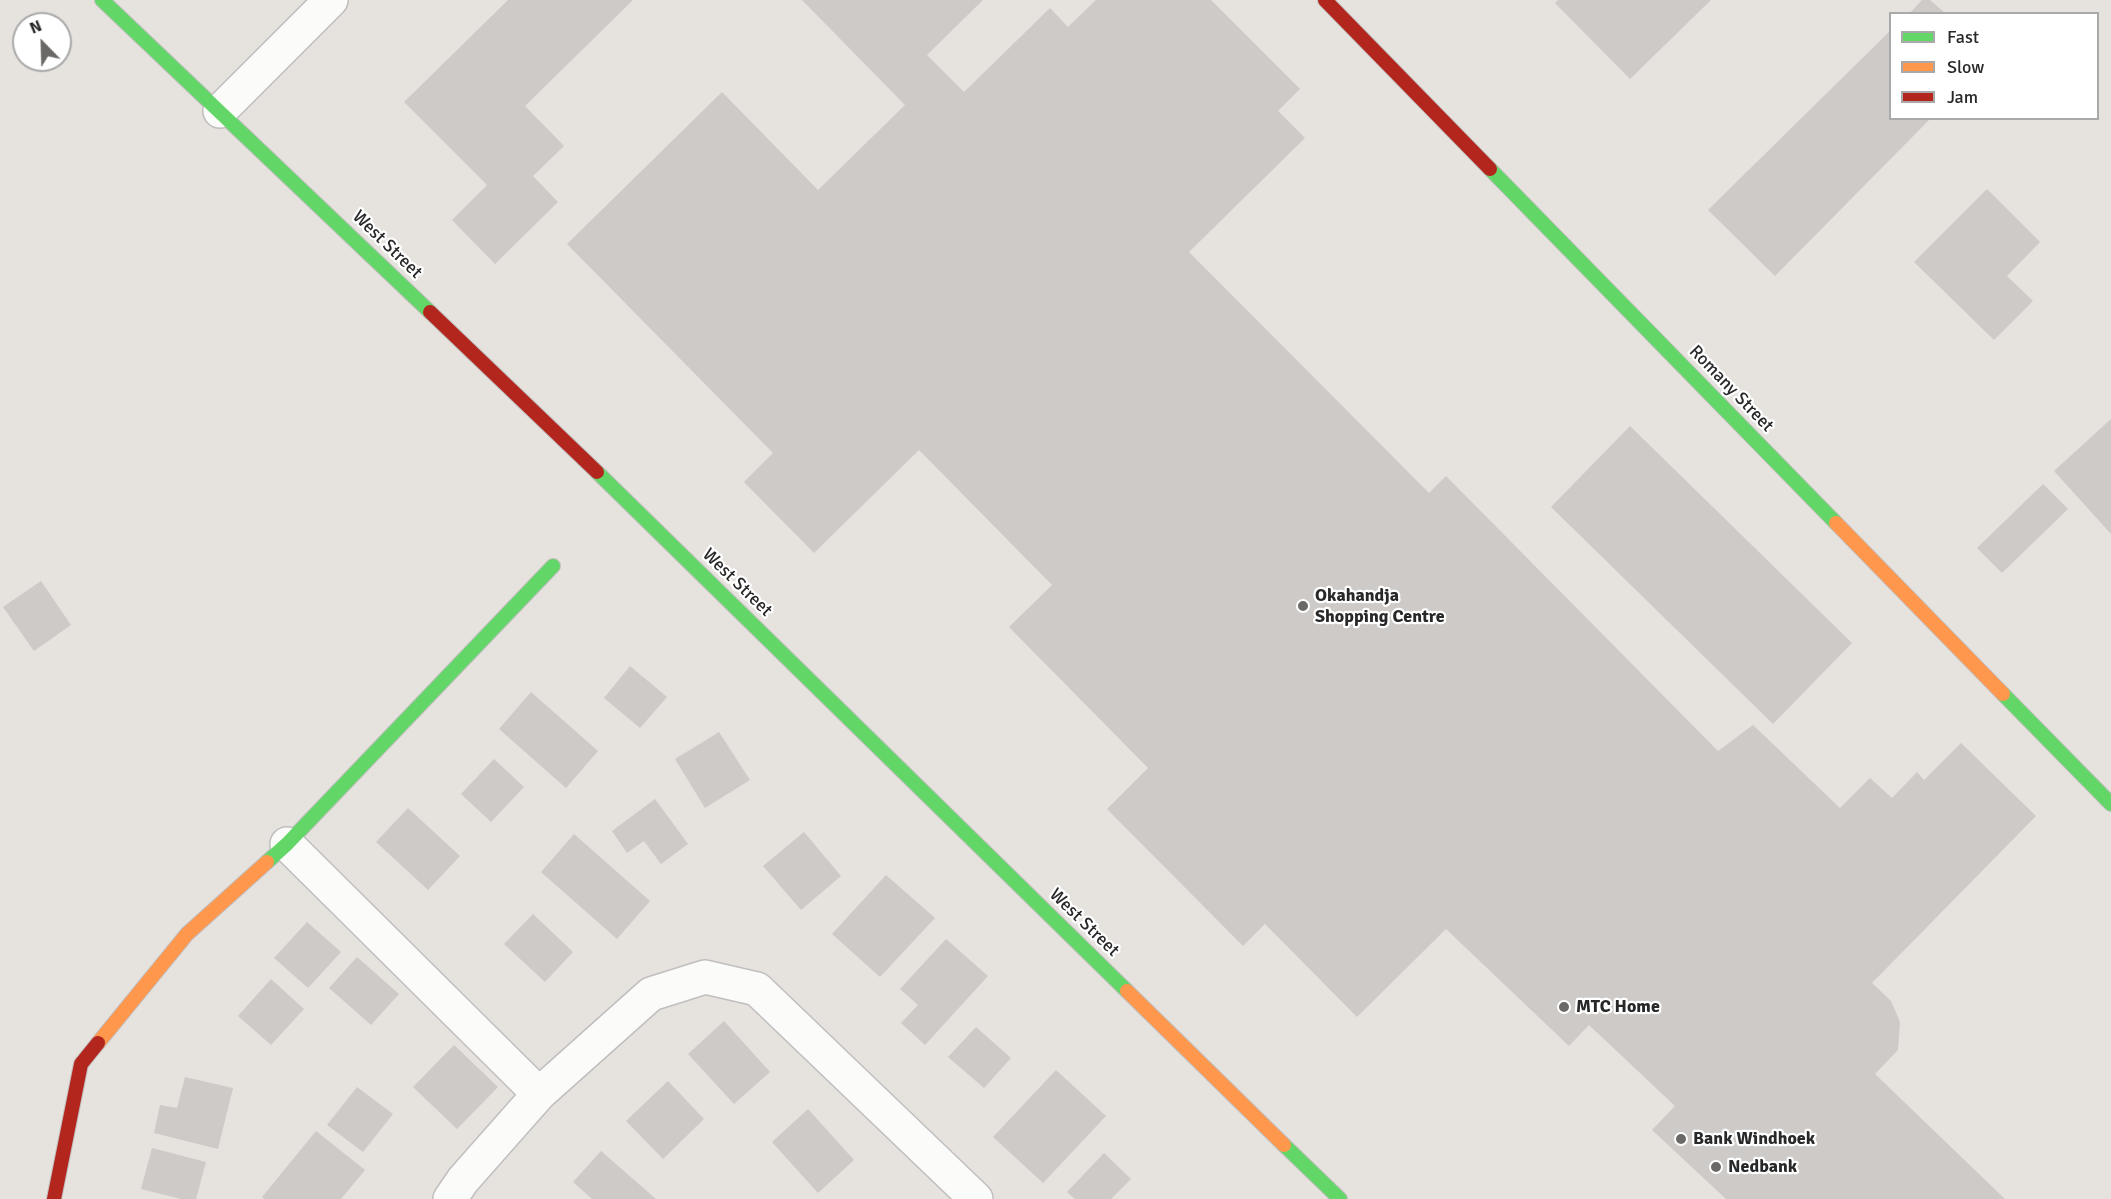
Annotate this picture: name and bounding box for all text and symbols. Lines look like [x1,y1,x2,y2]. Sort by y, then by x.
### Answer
north arrow [12,12,72,72]
legend [1889,12,2099,120]
text: N [27,16,45,39]
text: Fast [1947,26,1979,48]
text: Slow [1947,56,1984,78]
text: Jam [1947,86,1978,108]
street label: West Street [348,206,426,284]
street label: Romany Street [1684,341,1778,437]
street label: West Street [698,544,776,622]
place label: Okahandja Shopping Centre [1315,585,1445,628]
marker: Okahandja Shopping Centre [1296,599,1310,613]
street label: West Street [1045,884,1123,962]
place label: MTC Home [1576,996,1660,1018]
marker: MTC Home [1557,1000,1571,1014]
place label: Bank Windhoek [1693,1128,1815,1150]
marker: Bank Windhoek [1674,1132,1688,1146]
place label: Nedbank [1728,1156,1797,1178]
marker: Nedbank [1709,1160,1723,1174]

